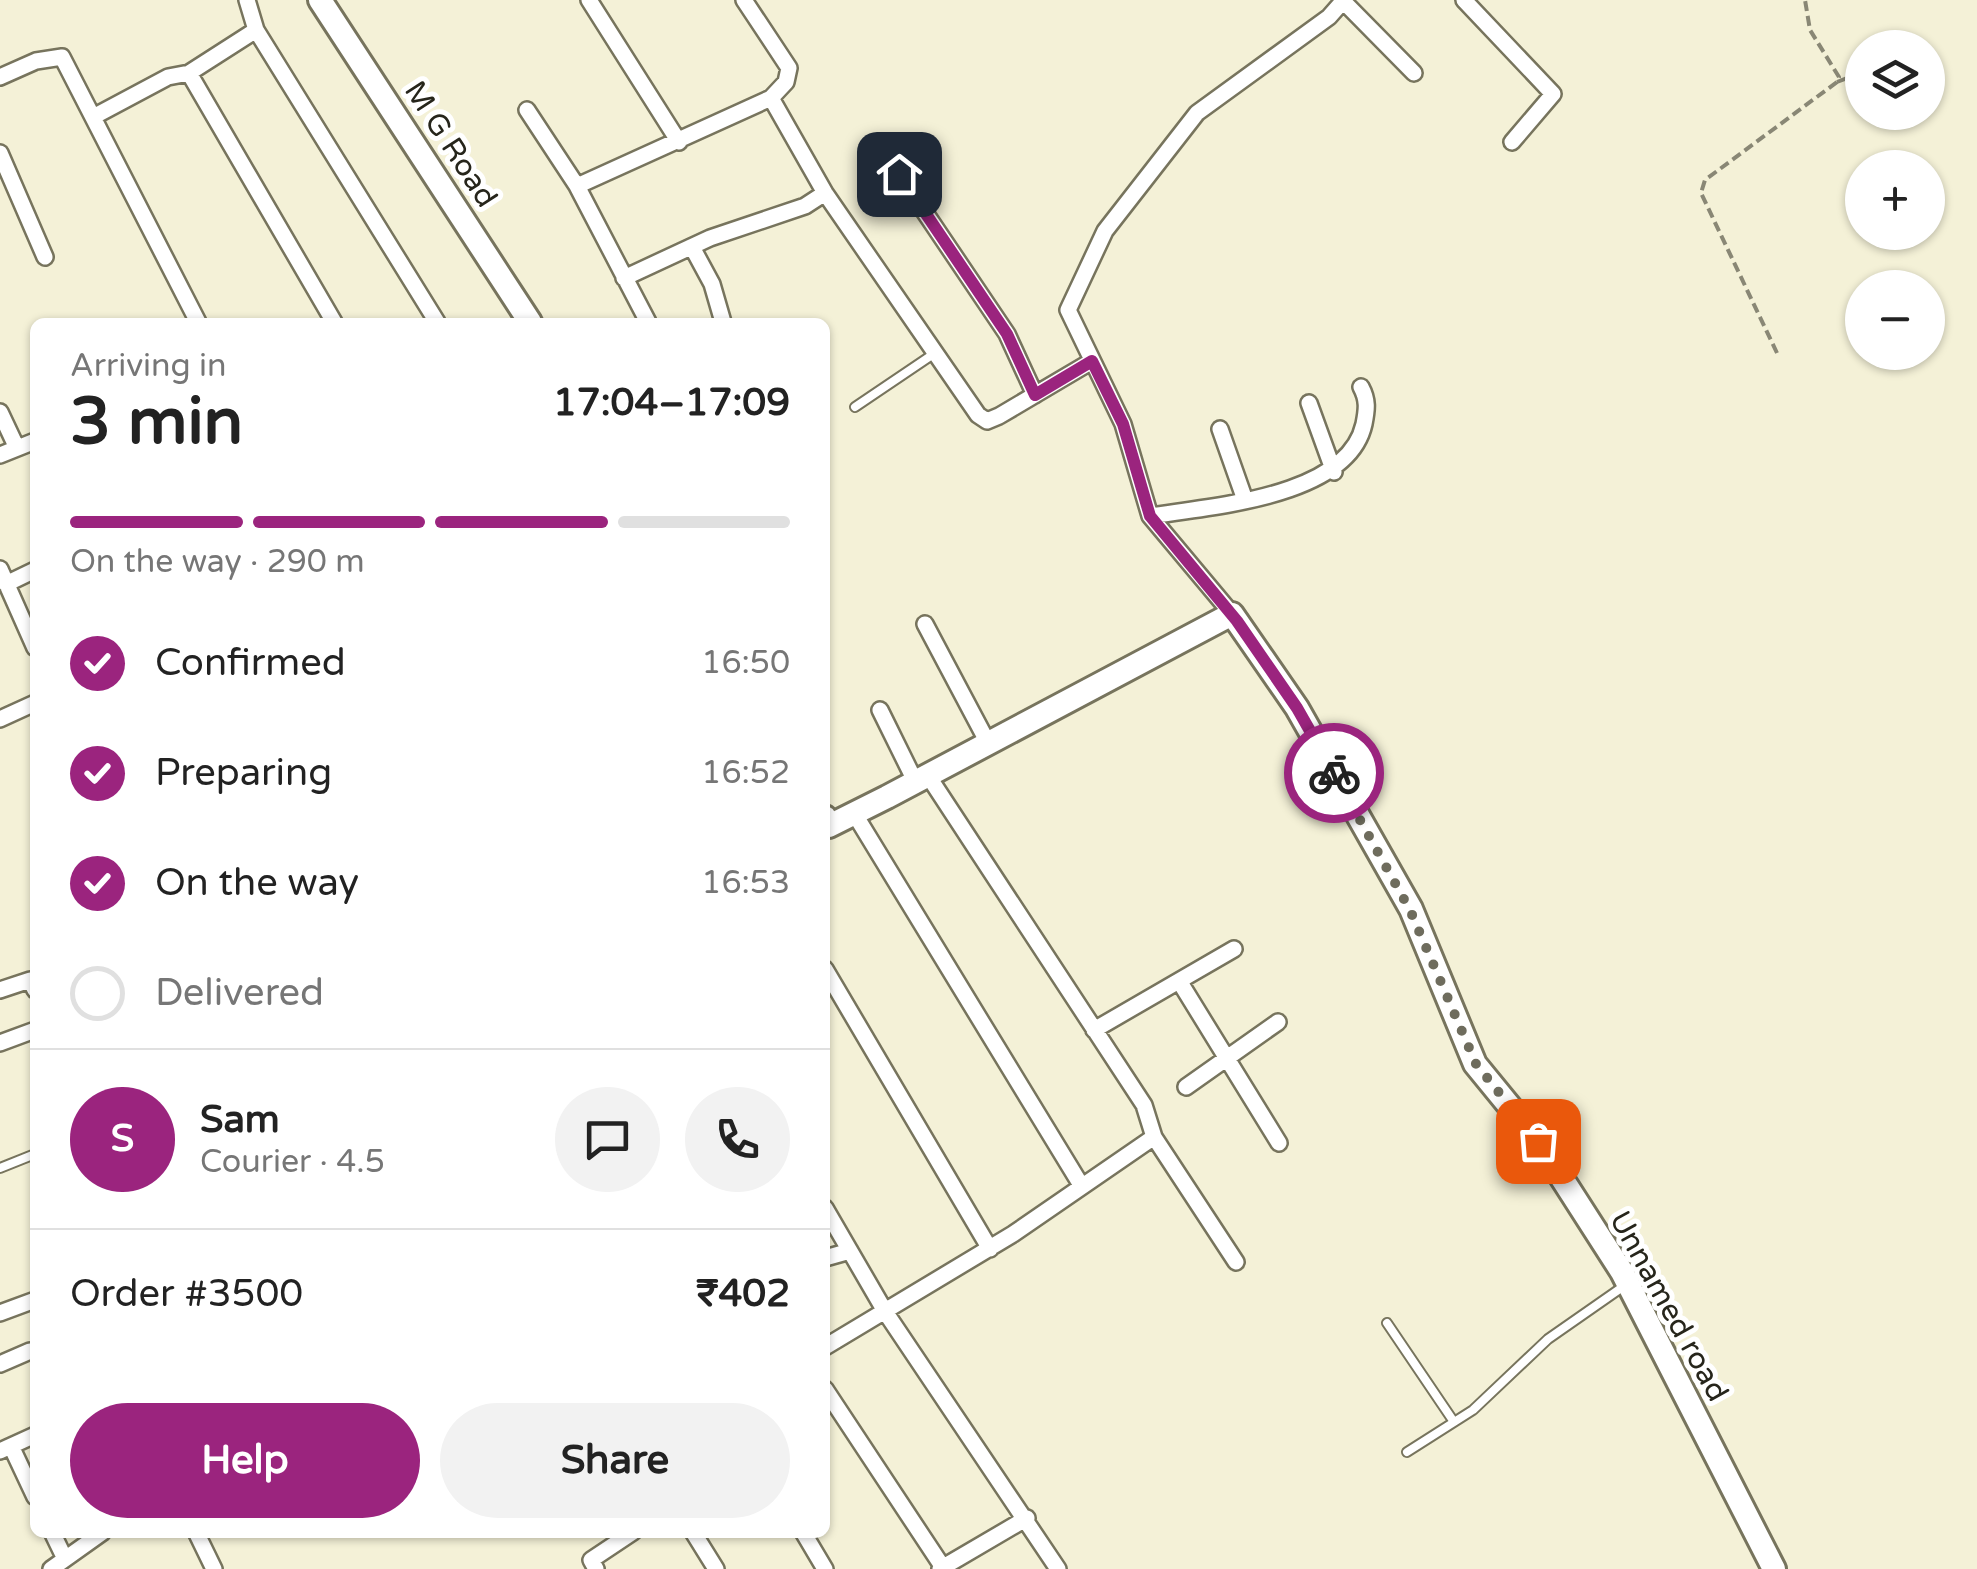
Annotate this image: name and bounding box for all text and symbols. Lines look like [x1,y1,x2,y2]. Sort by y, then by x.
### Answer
map controls [1845,30,1945,370]
button: layers [1845,30,1945,130]
street label: M G Road [396,74,505,214]
pin [857,132,942,217]
icon: home [872,147,927,202]
button: + [1845,150,1945,250]
button: − [1845,270,1945,370]
text: Arriving in [70,347,227,385]
text: 17:04–17:09 [553,380,790,426]
text: 3 min [70,383,243,462]
text: On the way · 290 m [70,543,365,581]
icon: check [70,636,125,691]
text: Confirmed [155,640,346,686]
text: 16:50 [701,644,790,682]
courier [1284,723,1384,823]
icon: check [70,746,125,801]
icon: bike [1307,746,1362,801]
text: Preparing [155,750,332,796]
text: 16:52 [701,754,790,792]
icon: check [70,856,125,911]
text: On the way [155,860,359,906]
text: 16:53 [701,864,790,902]
text: Delivered [155,970,324,1016]
button: chat [555,1087,660,1192]
button: phone [685,1087,790,1192]
text: Sam [200,1097,280,1143]
pin [1496,1099,1581,1184]
icon: bag [1511,1114,1566,1169]
text: S [111,1116,134,1162]
text: Courier · 4.5 [200,1143,385,1181]
street label: Unnamed road [1601,1205,1736,1408]
text: Order #3500 [70,1271,303,1317]
text: ₹402 [696,1271,790,1317]
button: Help [70,1403,420,1518]
button: Share [440,1403,790,1518]

